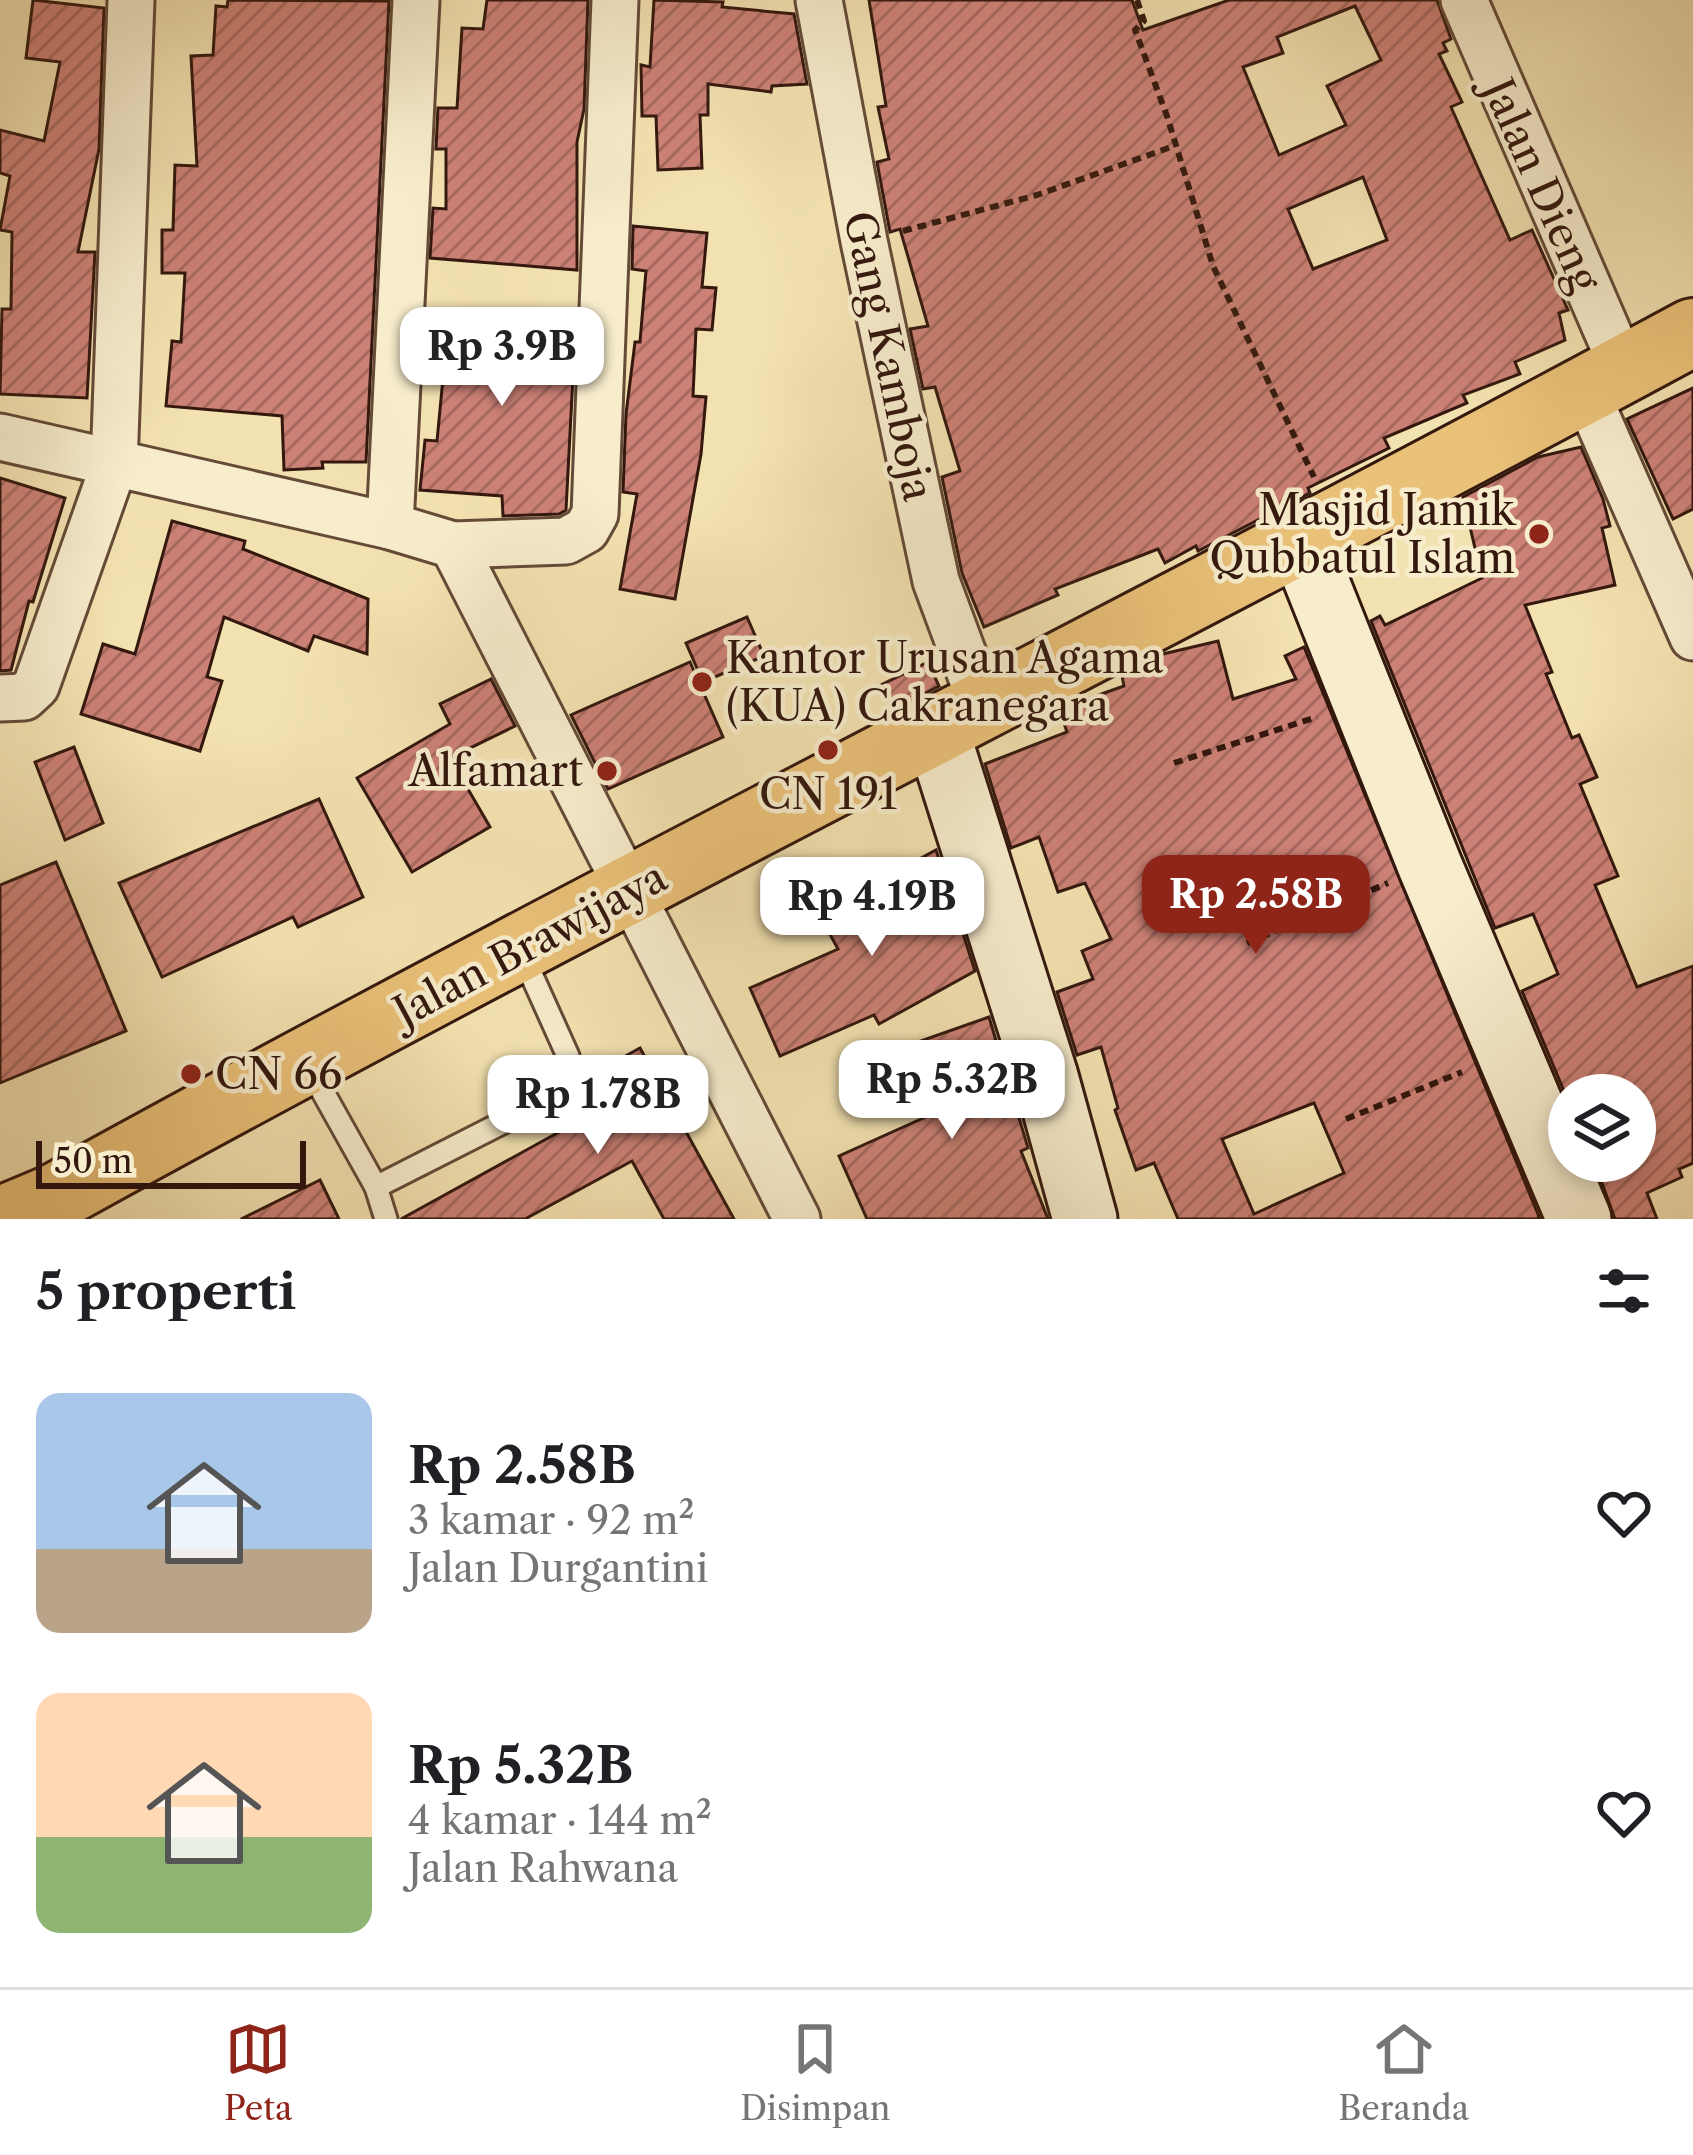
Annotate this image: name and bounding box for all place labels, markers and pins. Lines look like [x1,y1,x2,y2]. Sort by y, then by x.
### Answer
pin: Rp 3.9B [391,307,613,409]
place label: Masjid Jamik Qubbatul Islam [1209,484,1517,584]
marker: Masjid Jamik Qubbatul Islam [1526,521,1552,547]
place label: Kantor Urusan Agama (KUA) Cakranegara [726,632,1164,732]
marker: Kantor Urusan Agama (KUA) Cakranegara [689,669,715,695]
marker: CN 191 [815,737,841,763]
place label: Alfamart [407,745,583,797]
marker: Alfamart [594,758,620,784]
place label: CN 191 [759,768,897,820]
pin: Rp 2.58B [1132,855,1380,957]
pin: Rp 4.19B [748,857,996,959]
pin: Rp 5.32B [828,1040,1076,1142]
place label: CN 66 [215,1048,342,1100]
pin: Rp 1.78B [474,1055,722,1157]
marker: CN 66 [178,1061,204,1087]

